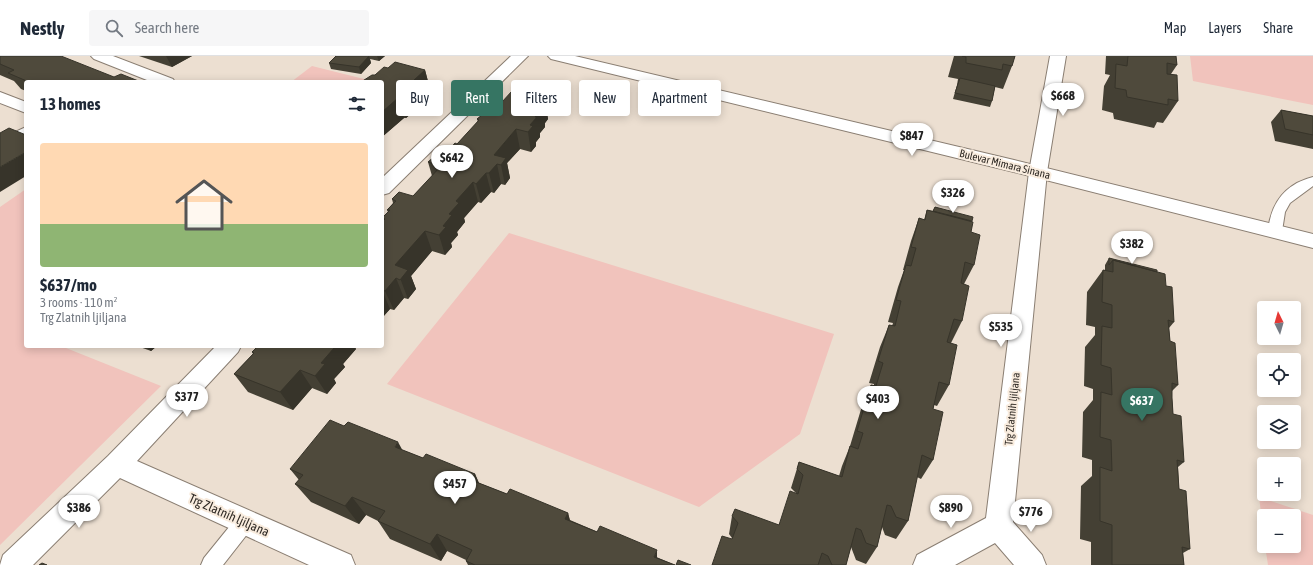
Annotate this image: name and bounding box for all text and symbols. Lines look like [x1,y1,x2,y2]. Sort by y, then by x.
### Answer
search box [89,10,369,46]
text: Nestly [20,17,65,39]
icon: search [103,17,125,39]
text: Search here [135,19,199,36]
text: Map [1164,20,1186,36]
text: Layers [1208,20,1241,36]
text: Share [1263,20,1293,36]
chip: Buy [396,80,443,116]
chip: Rent [451,80,503,116]
chip: Filters [511,80,571,116]
chip: New [579,80,630,116]
chip: Apartment [638,80,721,116]
pin: $668 [1039,83,1087,117]
text: $668 [1051,88,1075,103]
icon: filters [346,93,368,115]
text: 13 homes [40,94,101,114]
pin: $847 [888,123,936,157]
text: $847 [900,128,924,143]
pin: $642 [428,145,476,179]
street label: Bulevar Mimara Sinana [958,147,1052,181]
text: $642 [440,150,464,165]
icon: home [168,169,240,241]
pin: $326 [929,180,977,214]
text: $326 [941,185,965,200]
pin: $382 [1108,231,1156,265]
text: $382 [1120,236,1144,251]
text: $637/mo [40,275,97,295]
text: 3 rooms · 110 m² [40,295,117,310]
north arrow [1257,301,1301,345]
map controls [1257,301,1301,553]
text: Trg Zlatnih ljiljana [40,310,126,325]
pin: $535 [977,314,1025,348]
text: $535 [989,319,1013,334]
button: locate [1257,353,1301,397]
street label: Trg Zlatnih ljiljana [1002,372,1022,446]
pin: $377 [163,384,211,418]
pin: $403 [854,386,902,420]
pin: $637 [1118,388,1166,422]
text: $377 [175,389,199,404]
text: $403 [866,391,890,406]
text: $637 [1130,393,1154,408]
button: layers [1257,405,1301,449]
button: + [1257,457,1301,501]
pin: $457 [431,471,479,505]
text: $457 [443,476,467,491]
street label: Trg Zlatnih ljiljana [186,491,272,539]
pin: $386 [55,495,103,529]
pin: $890 [927,495,975,529]
pin: $776 [1007,499,1055,533]
text: $386 [67,500,91,515]
text: $890 [939,500,963,515]
text: $776 [1019,504,1043,519]
button: − [1257,509,1301,553]

